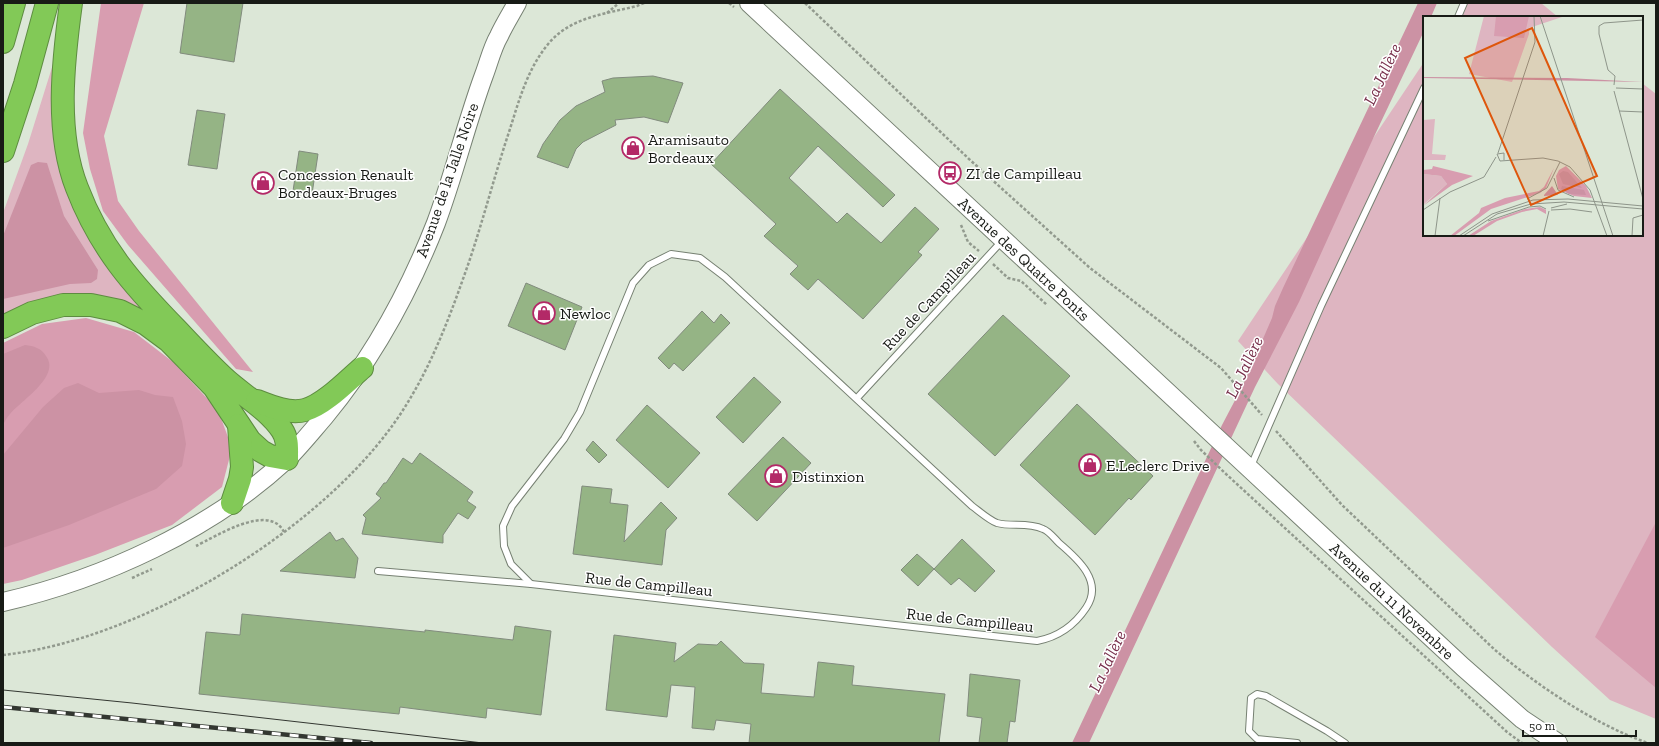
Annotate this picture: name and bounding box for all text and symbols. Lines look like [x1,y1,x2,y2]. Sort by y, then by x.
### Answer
inset map [1423,16,1643,236]
water label: La Jallère [1359,40,1405,108]
street label: Avenue de la Jalle Noire [412,100,482,260]
place label: Aramisauto Bordeaux [648,130,729,167]
shop icon: Aramisauto Bordeaux [620,135,646,161]
bus stop icon: ZI de Campilleau [937,160,963,186]
place label: ZI de Campilleau [966,164,1082,183]
place label: Concession Renault Bordeaux-Bruges [278,165,413,202]
shop icon: Concession Renault Bordeaux-Bruges [250,170,276,196]
street label: Avenue des Quatre Ponts [954,193,1094,325]
street label: Rue de Campilleau [878,248,980,354]
shop icon: Newloc [531,300,557,326]
place label: Newloc [560,304,611,323]
water label: La Jallère [1221,333,1267,401]
shop icon: E.Leclerc Drive [1077,452,1103,478]
place label: E.Leclerc Drive [1106,456,1210,475]
shop icon: Distinxion [763,463,789,489]
place label: Distinxion [792,467,865,486]
street label: Avenue du 11 Novembre [1326,538,1458,664]
street label: Rue de Campilleau [584,568,714,600]
street label: Rue de Campilleau [905,604,1035,636]
water label: La Jallère [1084,627,1130,695]
scale bar [1523,712,1636,738]
text: 50 m [1529,719,1556,733]

